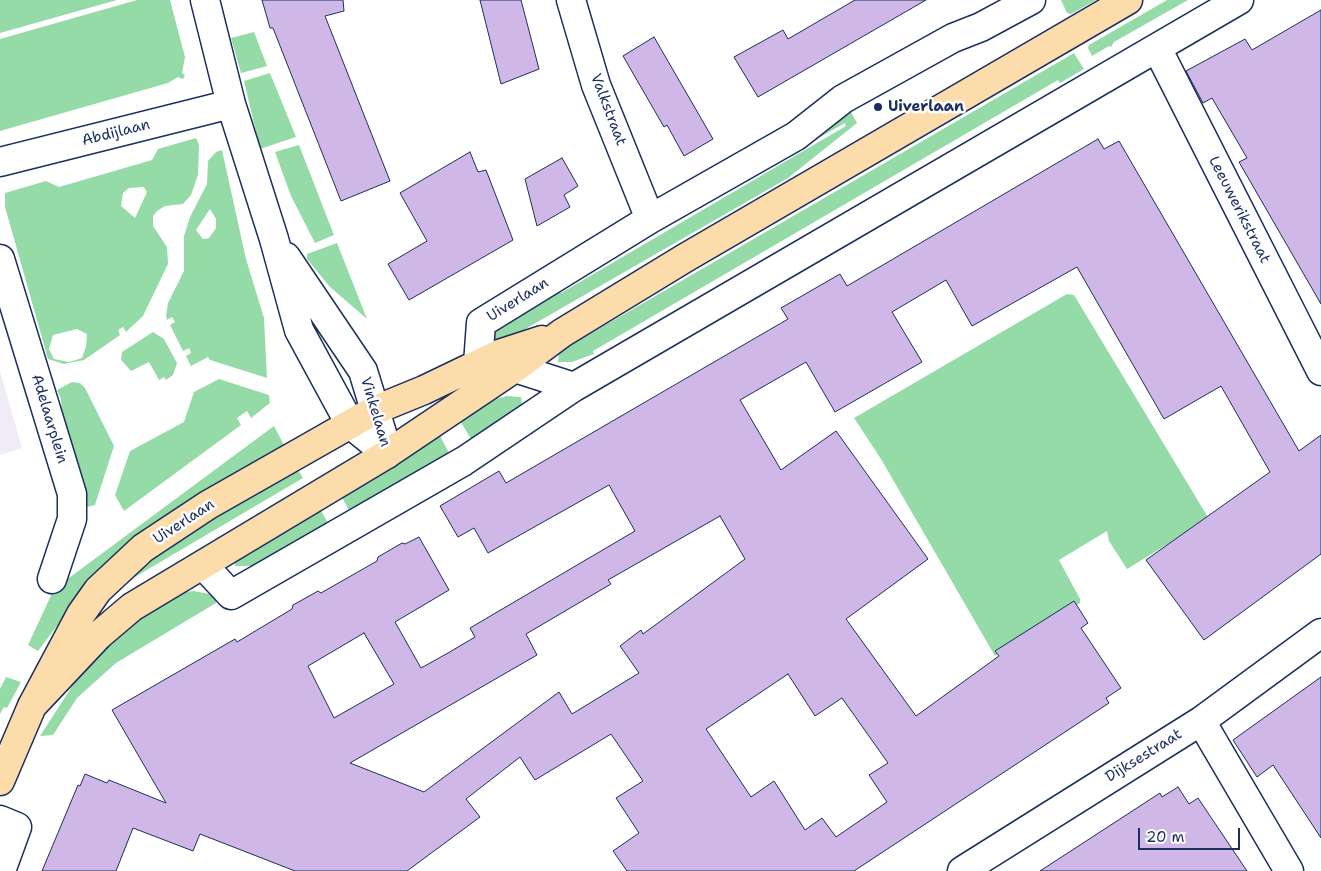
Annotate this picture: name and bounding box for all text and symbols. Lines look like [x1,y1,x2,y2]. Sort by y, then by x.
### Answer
street label: Valkstraat [586,71,630,149]
place label: Uiverlaan [888,98,964,116]
marker: Uiverlaan [872,101,884,113]
street label: Abdijlaan [80,116,152,150]
street label: Leeuwerikstraat [1204,153,1274,267]
street label: Uiverlaan [484,274,552,326]
street label: Adelaarplein [27,372,71,466]
street label: Vinkelaan [356,375,394,449]
street label: Uiverlaan [150,496,218,548]
street label: Dijksestraat [1103,725,1185,787]
scale bar [1141,818,1244,850]
text: 20 m [1146,827,1185,847]

